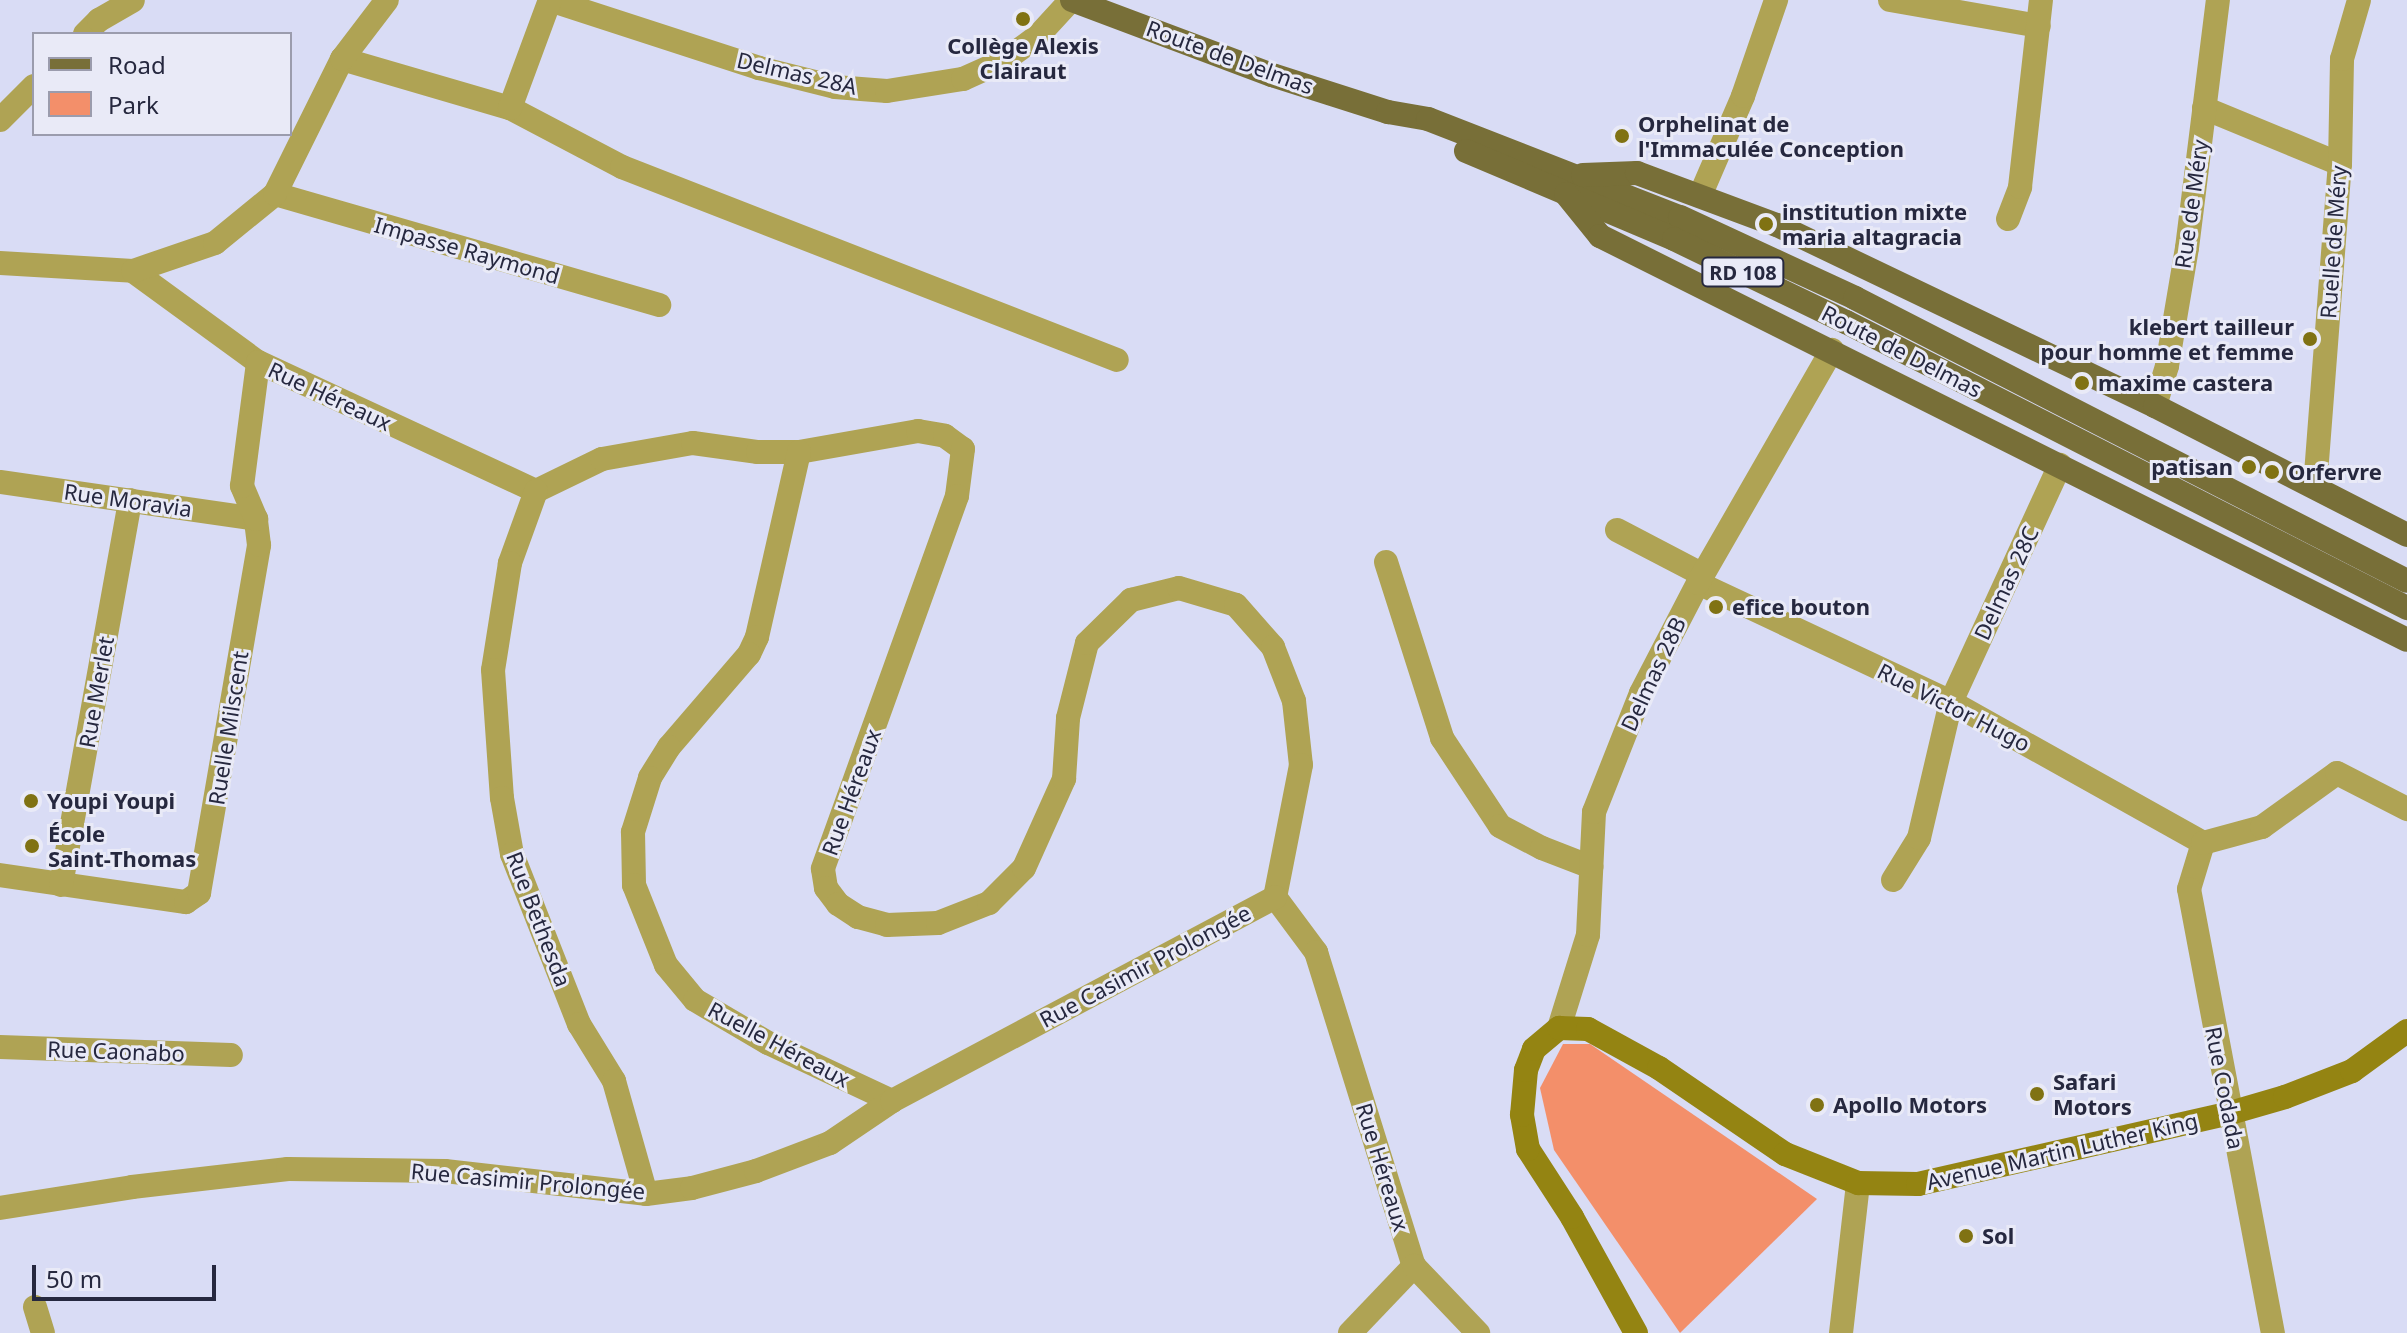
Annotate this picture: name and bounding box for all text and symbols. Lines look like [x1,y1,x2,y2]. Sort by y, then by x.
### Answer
marker: Collège Alexis Clairaut [1014,10,1032,28]
street label: Route de Delmas [1143,15,1317,99]
legend [32,32,292,136]
place label: Collège Alexis Clairaut [947,32,1099,84]
street label: Delmas 28A [734,46,860,100]
text: Road [108,48,166,81]
text: Park [108,88,159,121]
place label: Orphelinat de l'Immaculée Conception [1638,110,1904,162]
marker: Orphelinat de l'Immaculée Conception [1613,127,1631,145]
street label: Rue de Méry [2169,138,2213,270]
street label: Ruelle de Méry [2314,165,2352,319]
place label: institution mixte maria altagracia [1782,198,1967,250]
street label: Impasse Raymond [371,211,563,289]
marker: institution mixte maria altagracia [1757,215,1775,233]
road number: RD 108 [1701,256,1785,288]
street label: Route de Delmas [1818,299,1986,403]
place label: klebert tailleur pour homme et femme [2041,313,2294,364]
marker: klebert tailleur pour homme et femme [2301,330,2319,348]
street label: Rue Héreaux [264,356,396,436]
place label: maxime castera [2098,370,2273,396]
marker: maxime castera [2073,374,2091,392]
place label: patisan [2151,454,2233,480]
marker: patisan [2240,458,2258,476]
place label: Orfervre [2288,459,2382,485]
marker: Orfervre [2263,463,2281,481]
street label: Rue Moravia [62,478,194,522]
street label: Delmas 28C [1968,522,2044,644]
place label: efice bouton [1732,594,1870,620]
marker: efice bouton [1707,598,1725,616]
street label: Delmas 28B [1615,613,1691,735]
street label: Rue Merlet [73,634,119,750]
street label: Ruelle Milscent [203,649,253,807]
street label: Rue Victor Hugo [1873,657,2035,757]
street label: Rue Héreaux [816,725,886,859]
place label: Youpi Youpi [47,788,175,814]
marker: Youpi Youpi [22,792,40,810]
place label: École Saint-Thomas [48,820,196,872]
marker: École Saint-Thomas [23,837,41,855]
street label: Rue Bethesda [501,848,577,990]
street label: Rue Casimir Prolongée [1035,899,1255,1033]
street label: Ruelle Héreaux [704,996,854,1092]
street label: Rue Codada [2200,1024,2250,1152]
street label: Rue Caonabo [47,1035,185,1067]
place label: Safari Motors [2053,1068,2132,1120]
marker: Safari Motors [2028,1085,2046,1103]
place label: Apollo Motors [1833,1092,1987,1118]
marker: Apollo Motors [1808,1096,1826,1114]
street label: Rue Héreaux [1351,1100,1415,1234]
street label: Avenue Martin Luther King [1924,1107,2200,1195]
street label: Rue Casimir Prolongée [410,1158,646,1204]
place label: Sol [1982,1223,2014,1249]
marker: Sol [1957,1227,1975,1245]
scale bar [36,1249,220,1299]
text: 50 m [46,1262,102,1295]

